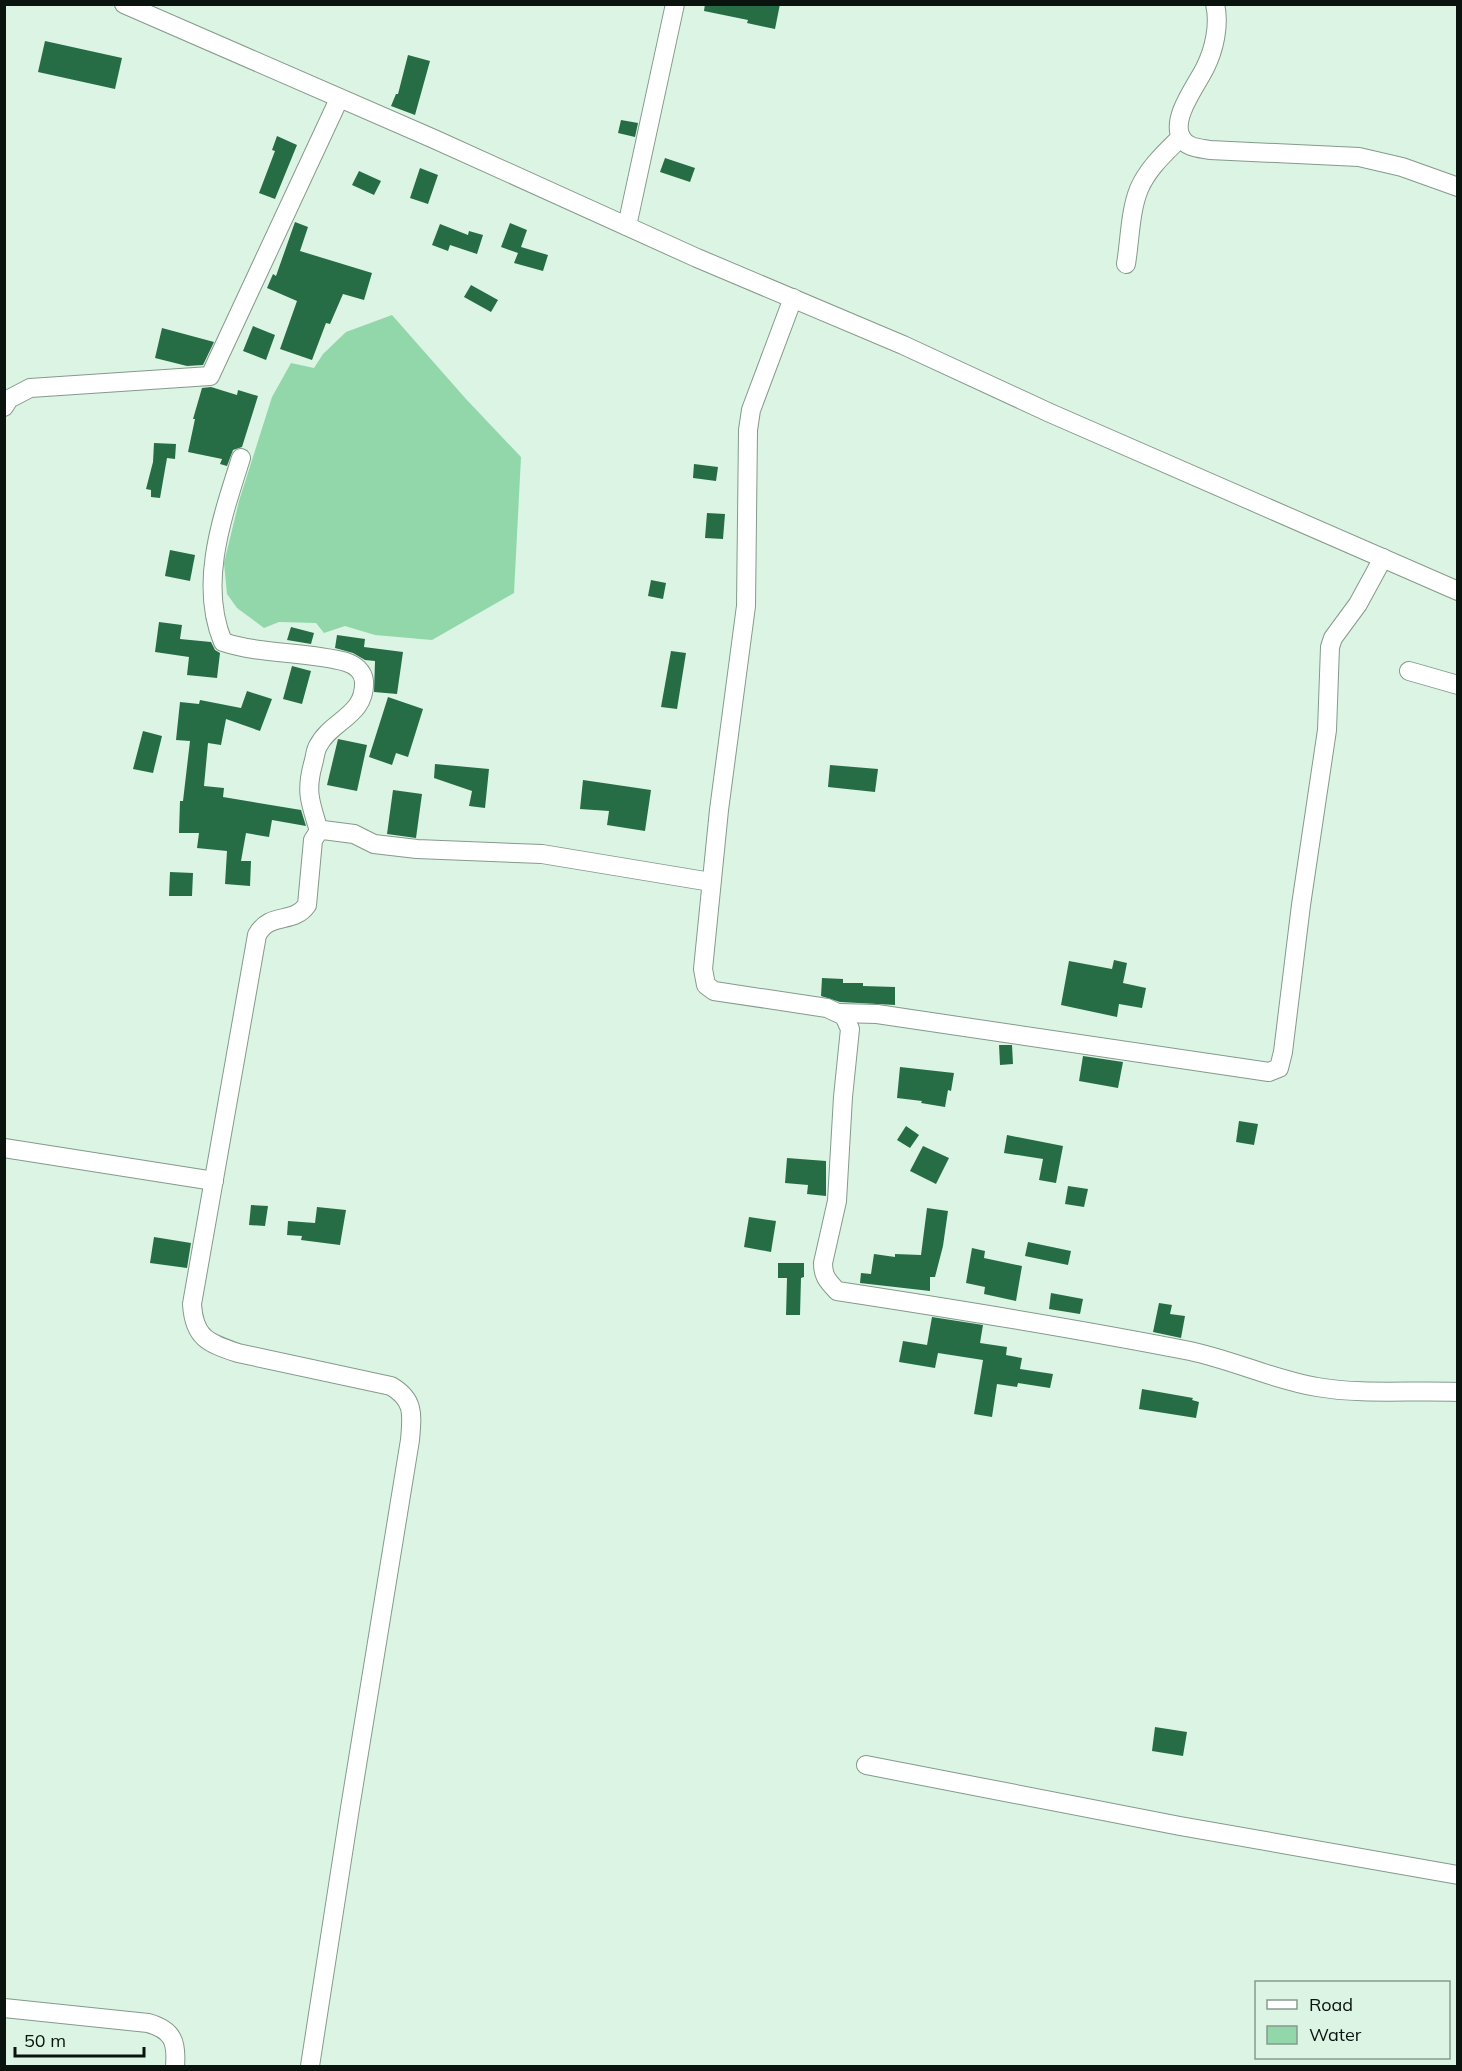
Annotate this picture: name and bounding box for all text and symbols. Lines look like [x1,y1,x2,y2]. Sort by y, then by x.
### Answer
legend [1255,1981,1450,2059]
text: Road [1309,1993,1353,2016]
scale bar [15,2020,144,2058]
text: Water [1309,2023,1362,2046]
text: 50 m [24,2029,66,2052]

